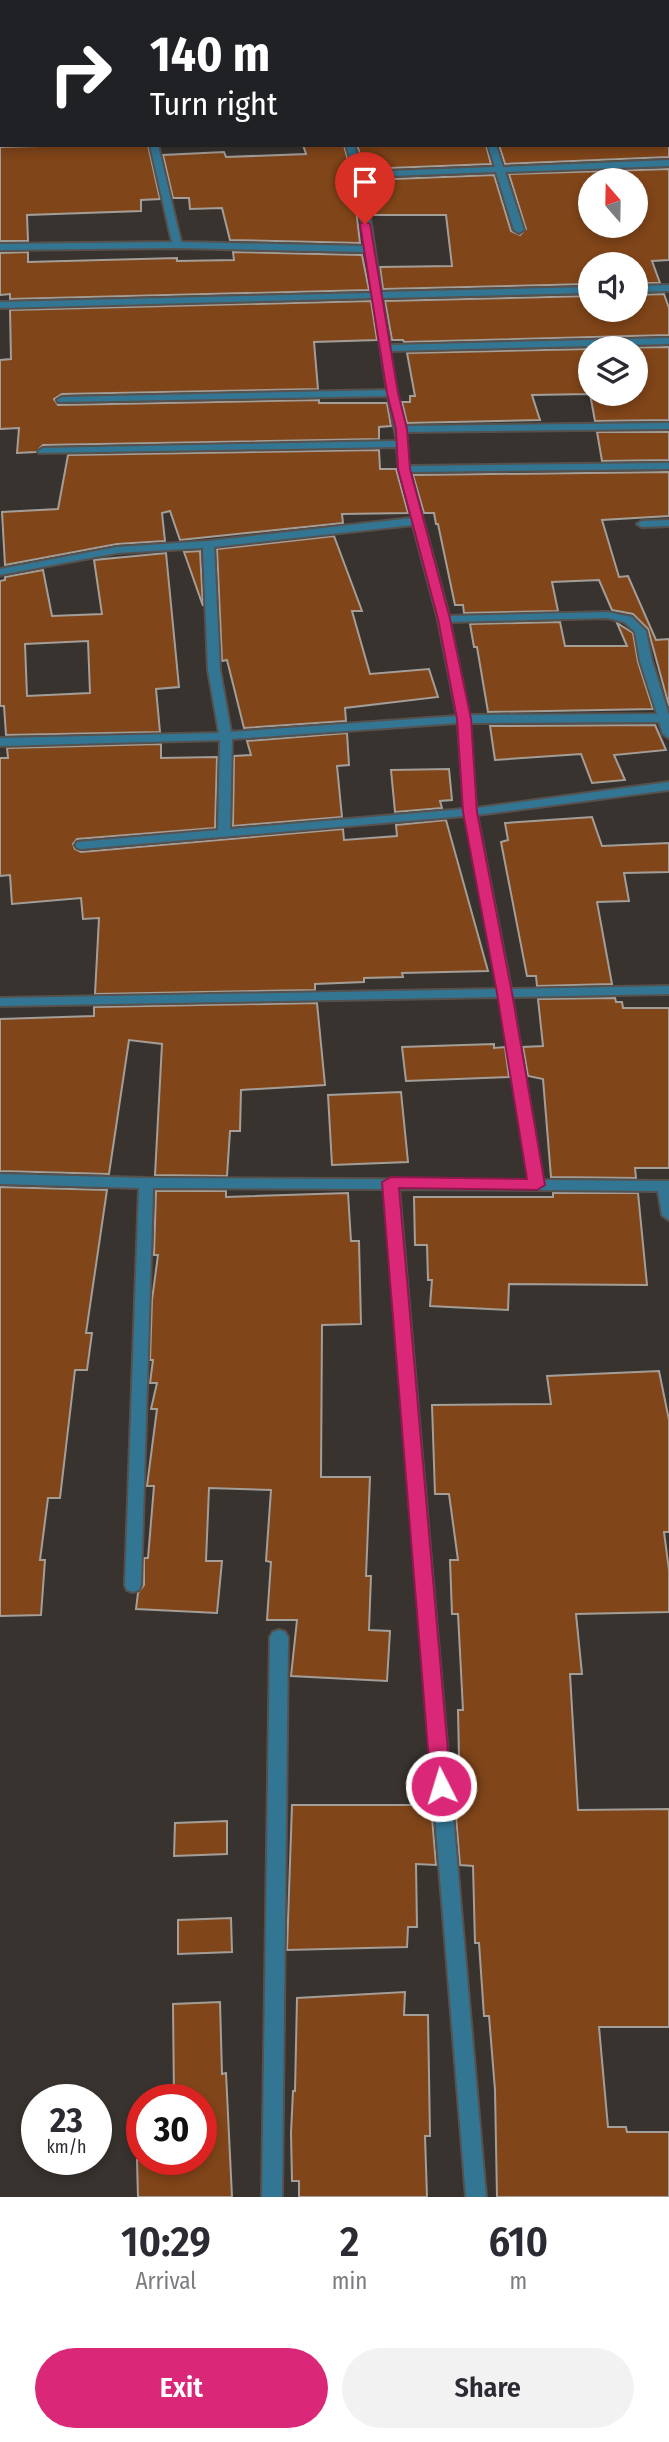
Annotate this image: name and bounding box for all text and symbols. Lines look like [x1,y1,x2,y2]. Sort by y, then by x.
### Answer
text: 140 m [150,25,270,84]
icon: right [35,28,126,119]
text: Turn right [150,85,277,123]
pin [335,152,395,224]
icon: arrive [346,163,384,201]
north arrow [578,168,648,238]
map controls [578,168,648,406]
button: sound [578,252,648,322]
button: layers [578,336,648,406]
position arrow [404,1749,478,1823]
speed limit sign: 30 [126,2084,217,2175]
text: 23 [50,2099,83,2141]
text: km/h [46,2136,87,2158]
text: 10:29 [121,2217,211,2267]
text: 2 [340,2217,359,2267]
text: 610 [488,2217,548,2267]
text: Arrival [135,2267,196,2295]
text: min [332,2267,367,2295]
text: m [509,2267,527,2295]
button: Exit [35,2348,328,2428]
button: Share [342,2348,634,2428]

